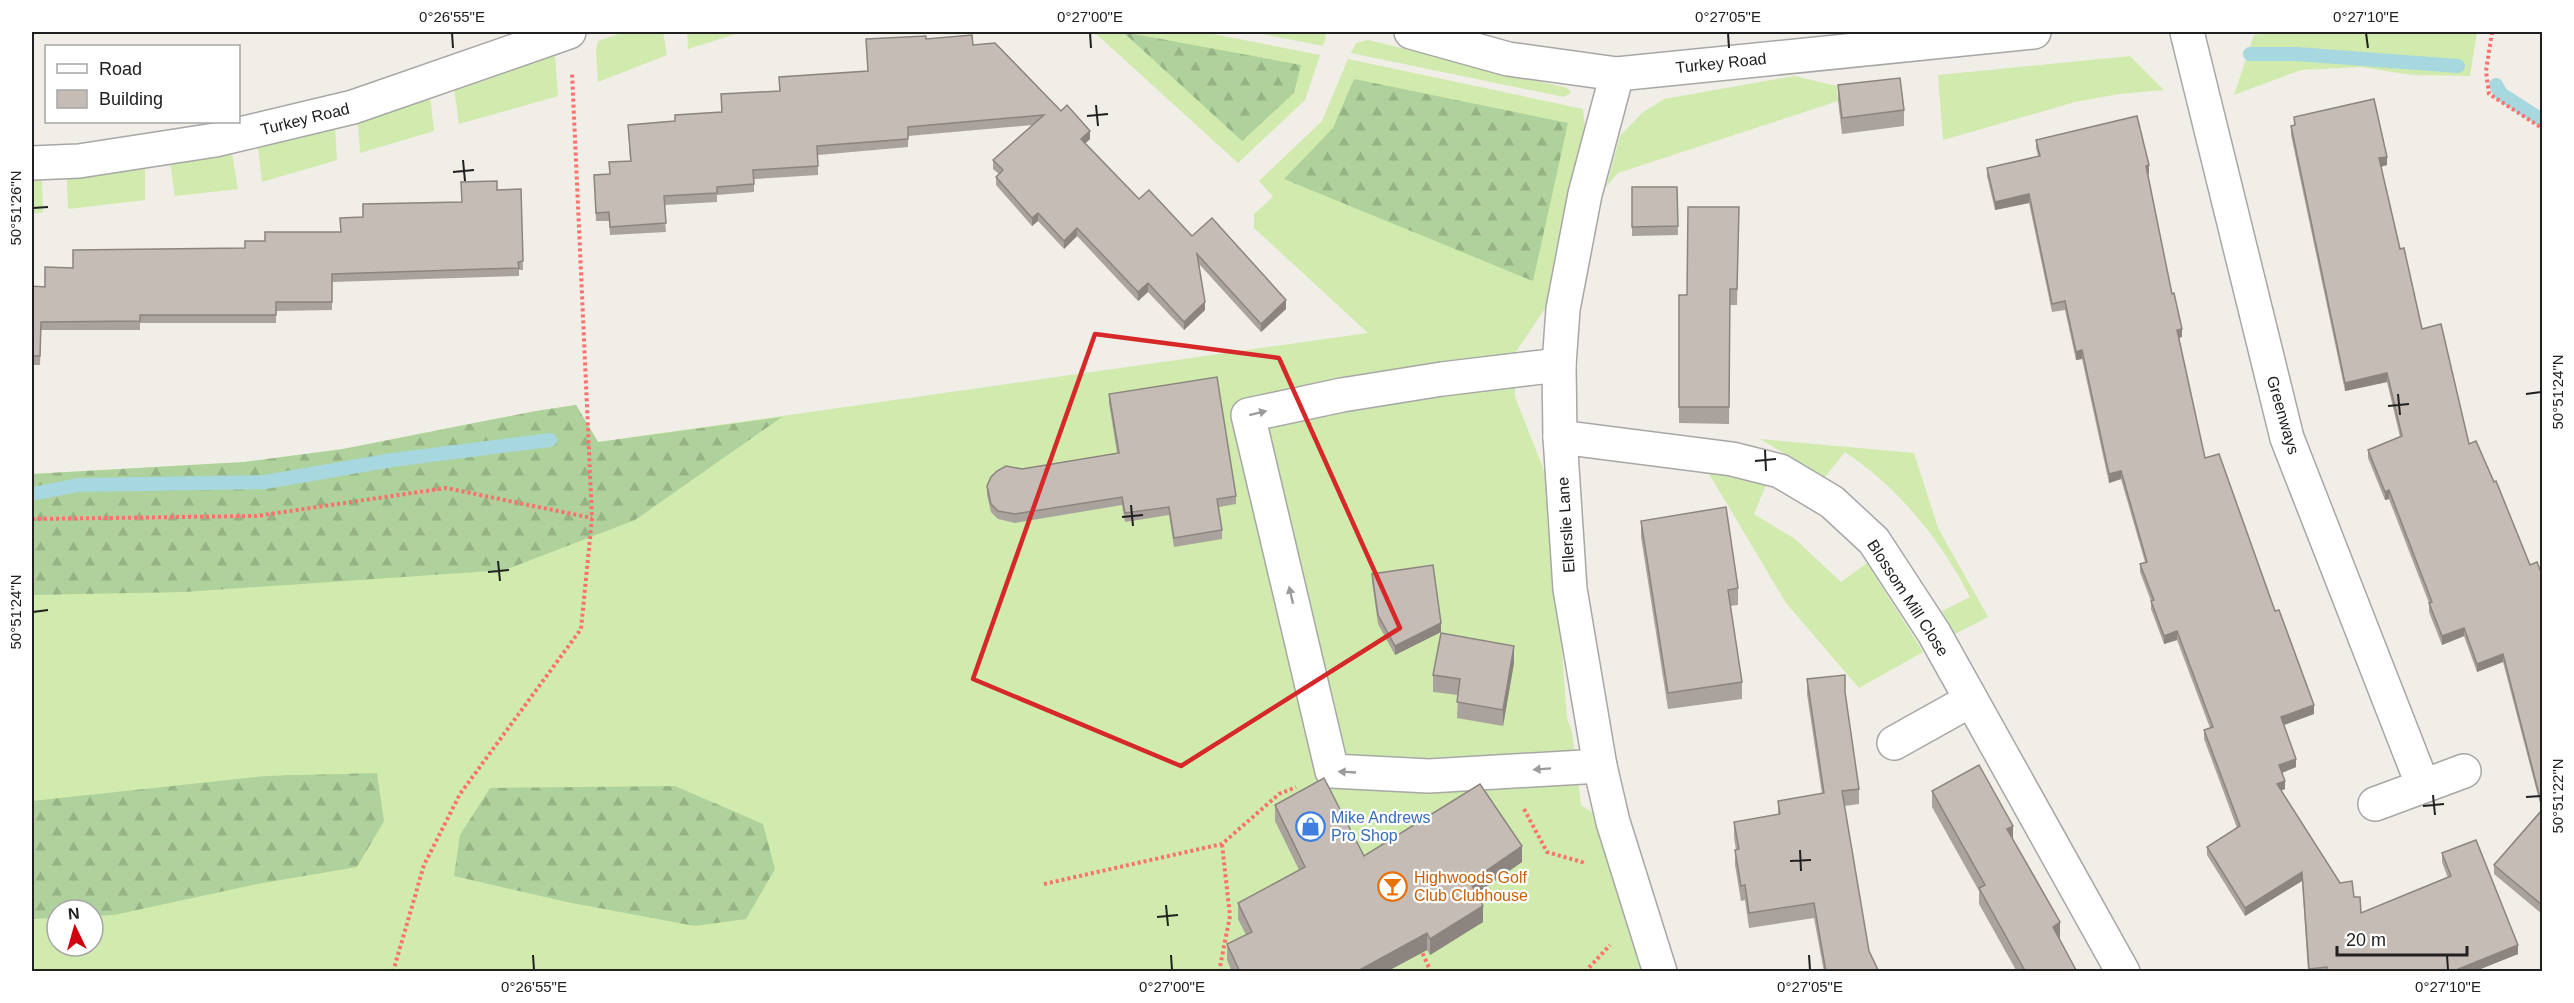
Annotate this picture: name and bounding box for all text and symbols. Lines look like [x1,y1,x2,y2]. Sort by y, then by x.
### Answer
text: 0°26'55"E [419,8,485,25]
text: 0°27'00"E [1057,8,1123,25]
text: 0°27'05"E [1695,8,1761,25]
text: 0°27'10"E [2333,8,2399,25]
legend [45,45,240,123]
street label: Turkey Road [1675,50,1767,76]
text: Road [99,59,142,79]
text: Building [99,89,163,109]
street label: Turkey Road [259,100,351,138]
text: 50°51'26"N [7,170,24,246]
text: 50°51'24"N [2549,354,2566,430]
street label: Greenways [2264,374,2302,456]
one-way arrow [1249,408,1268,418]
street label: Ellerslie Lane [1554,476,1578,574]
street label: Blossom Mill Close [1864,537,1952,659]
text: 50°51'24"N [7,574,24,650]
one-way arrow [1286,586,1295,605]
text: 50°51'22"N [2549,758,2566,834]
one-way arrow [1532,765,1551,774]
one-way arrow [1338,767,1357,776]
place label: Mike Andrews Pro Shop [1331,809,1431,844]
shop icon: Mike Andrews Pro Shop [1294,810,1326,842]
place label: Highwoods Golf Club Clubhouse [1414,869,1528,904]
bar icon: Highwoods Golf Club Clubhouse [1377,870,1409,902]
north arrow [45,898,105,958]
text: N [67,905,80,923]
scale bar [2337,919,2468,957]
text: 20 m [2346,930,2386,950]
text: 0°26'55"E [501,978,567,995]
text: 0°27'00"E [1139,978,1205,995]
text: 0°27'05"E [1777,978,1843,995]
text: 0°27'10"E [2415,978,2481,995]

